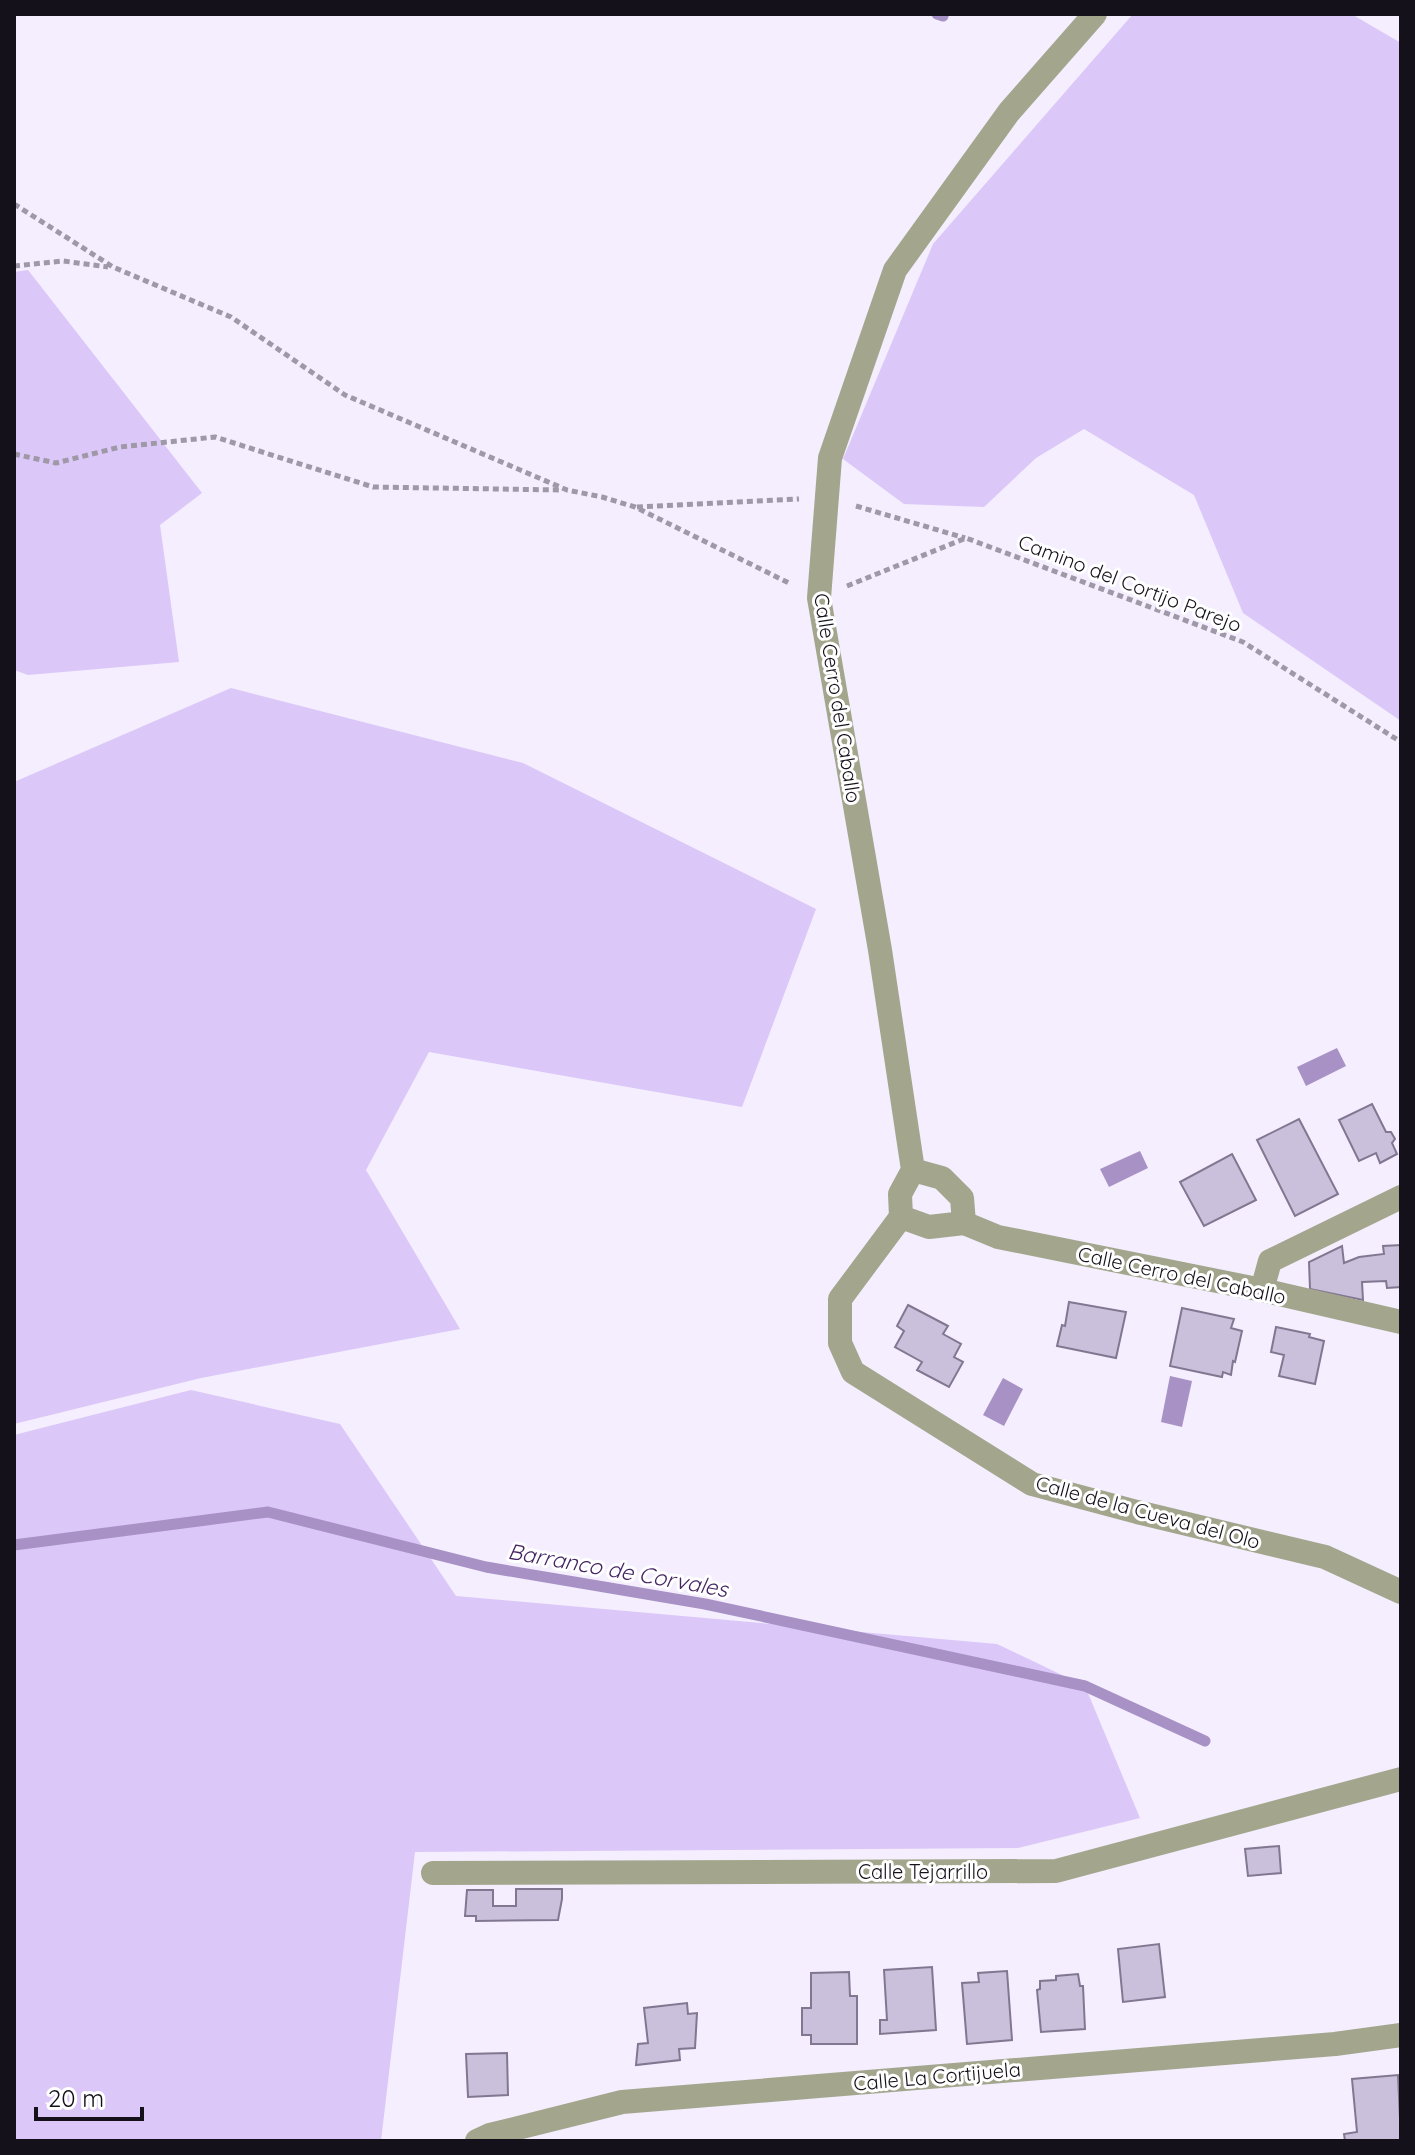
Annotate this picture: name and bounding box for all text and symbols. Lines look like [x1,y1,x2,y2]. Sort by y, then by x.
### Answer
street label: Camino del Cortijo Parejo [1015,529,1245,637]
street label: Calle Cerro del Caballo [809,591,867,805]
street label: Calle Cerro del Caballo [1076,1241,1288,1309]
street label: Calle de la Cueva del Olo [1033,1470,1263,1554]
water label: Barranco de Corvales [506,1537,732,1603]
street label: Calle Tejarrillo [858,1859,988,1884]
street label: Calle La Cortijuela [852,2056,1022,2096]
scale bar [36,2071,142,2121]
text: 20 m [48,2083,104,2113]

